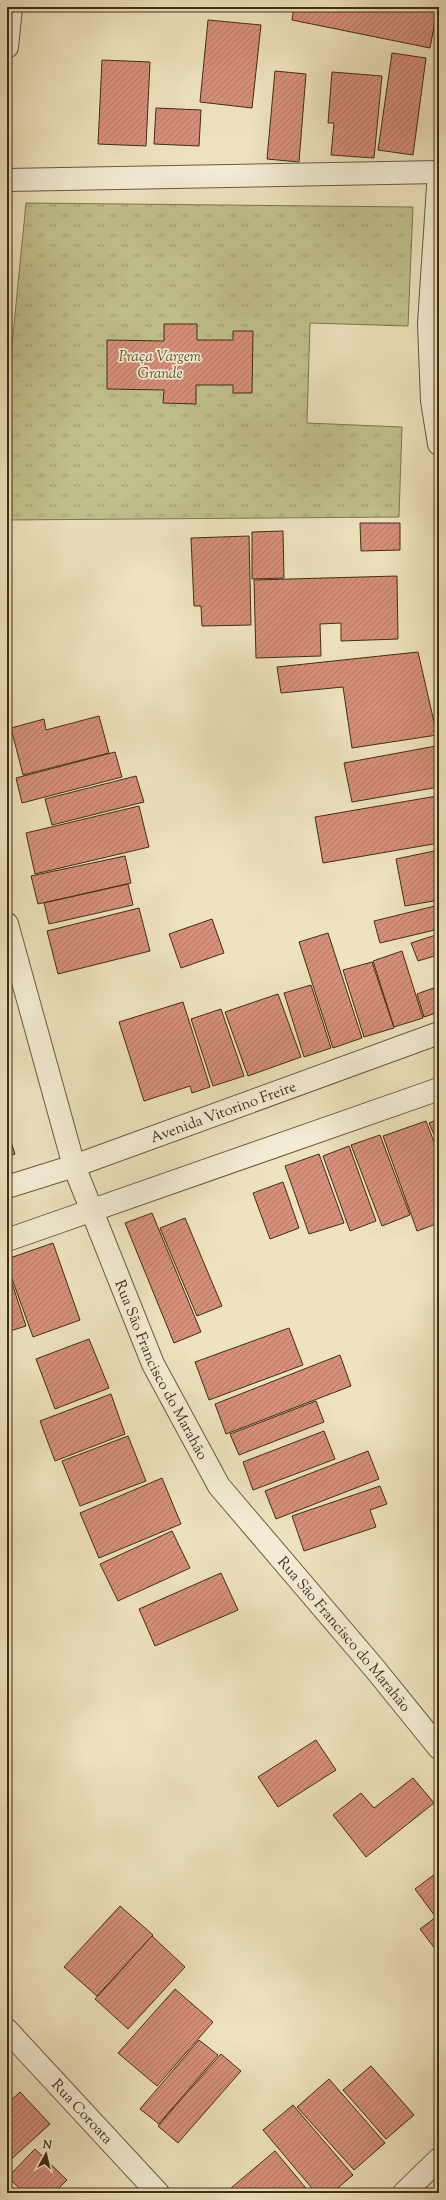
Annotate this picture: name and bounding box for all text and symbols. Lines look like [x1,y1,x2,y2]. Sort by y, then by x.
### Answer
park label: Praça Vargem Grande [119,347,202,385]
street label: Avenida Vitorino Freire [148,1077,300,1149]
street label: Rua São Francisco do Marahão [109,1277,212,1464]
street label: Rua São Francisco do Marahão [272,1553,415,1717]
street label: Rua Coroata [46,2075,117,2150]
north arrow [26,2134,66,2174]
text: N [41,2136,53,2154]

